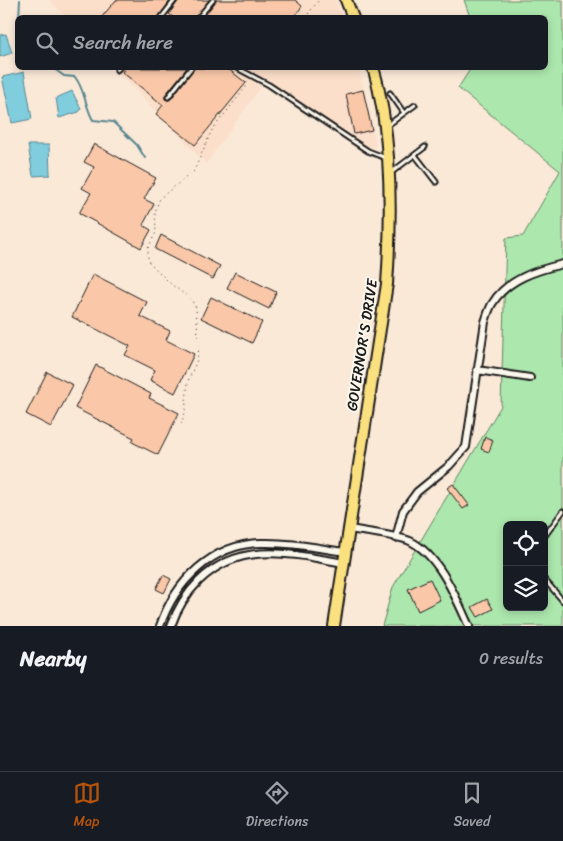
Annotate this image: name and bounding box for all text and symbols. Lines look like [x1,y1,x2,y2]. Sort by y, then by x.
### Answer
search box [15,15,548,70]
text: Search here [73,26,173,59]
icon: search [33,29,61,57]
street label: GOVERNOR'S DRIVE [339,276,386,413]
map controls [503,521,548,611]
button: locate [503,521,548,566]
button: layers [503,566,548,611]
text: Nearby [20,640,86,678]
text: 0 results [479,644,543,673]
tab: Map [73,779,101,834]
tab: Directions [246,779,308,834]
tab: Saved [454,779,490,834]

